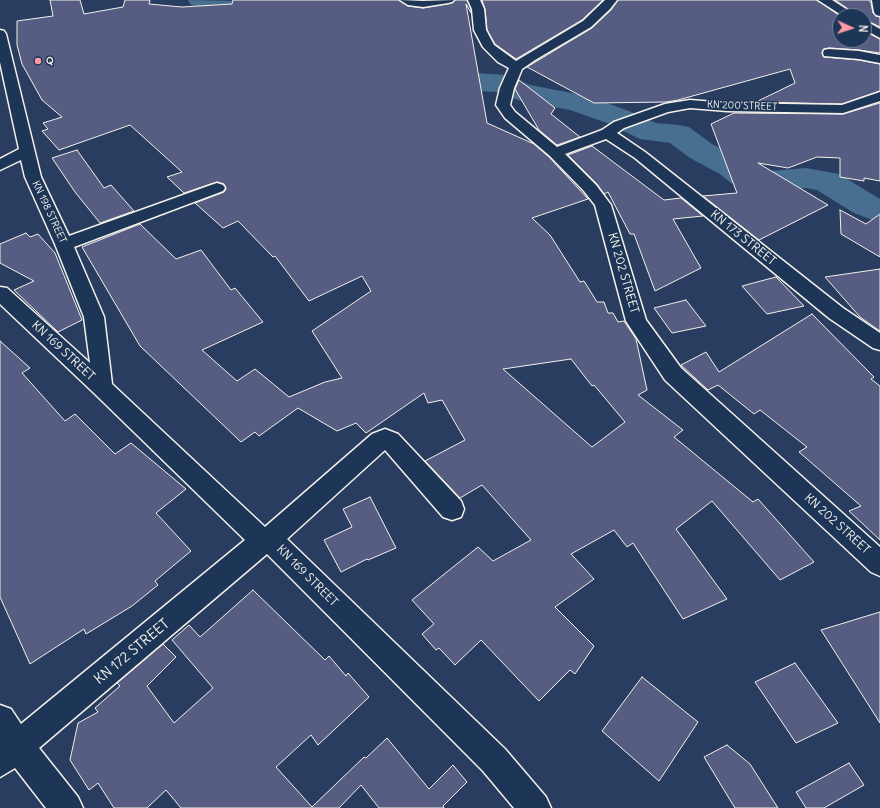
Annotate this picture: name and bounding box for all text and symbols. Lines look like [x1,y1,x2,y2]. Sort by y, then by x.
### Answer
north arrow [832,8,872,48]
text: N [856,24,870,33]
place label: Q [46,55,54,67]
marker: Q [33,56,43,66]
street label: KN 200 STREET [707,99,777,113]
street label: KN 198 STREET [29,179,69,245]
street label: KN 173 STREET [707,207,779,269]
street label: KN 202 STREET [605,231,641,315]
street label: KN 169 STREET [29,318,97,384]
street label: KN 202 STREET [801,491,873,557]
street label: KN 169 STREET [273,542,341,610]
street label: KN 172 STREET [91,616,173,688]

